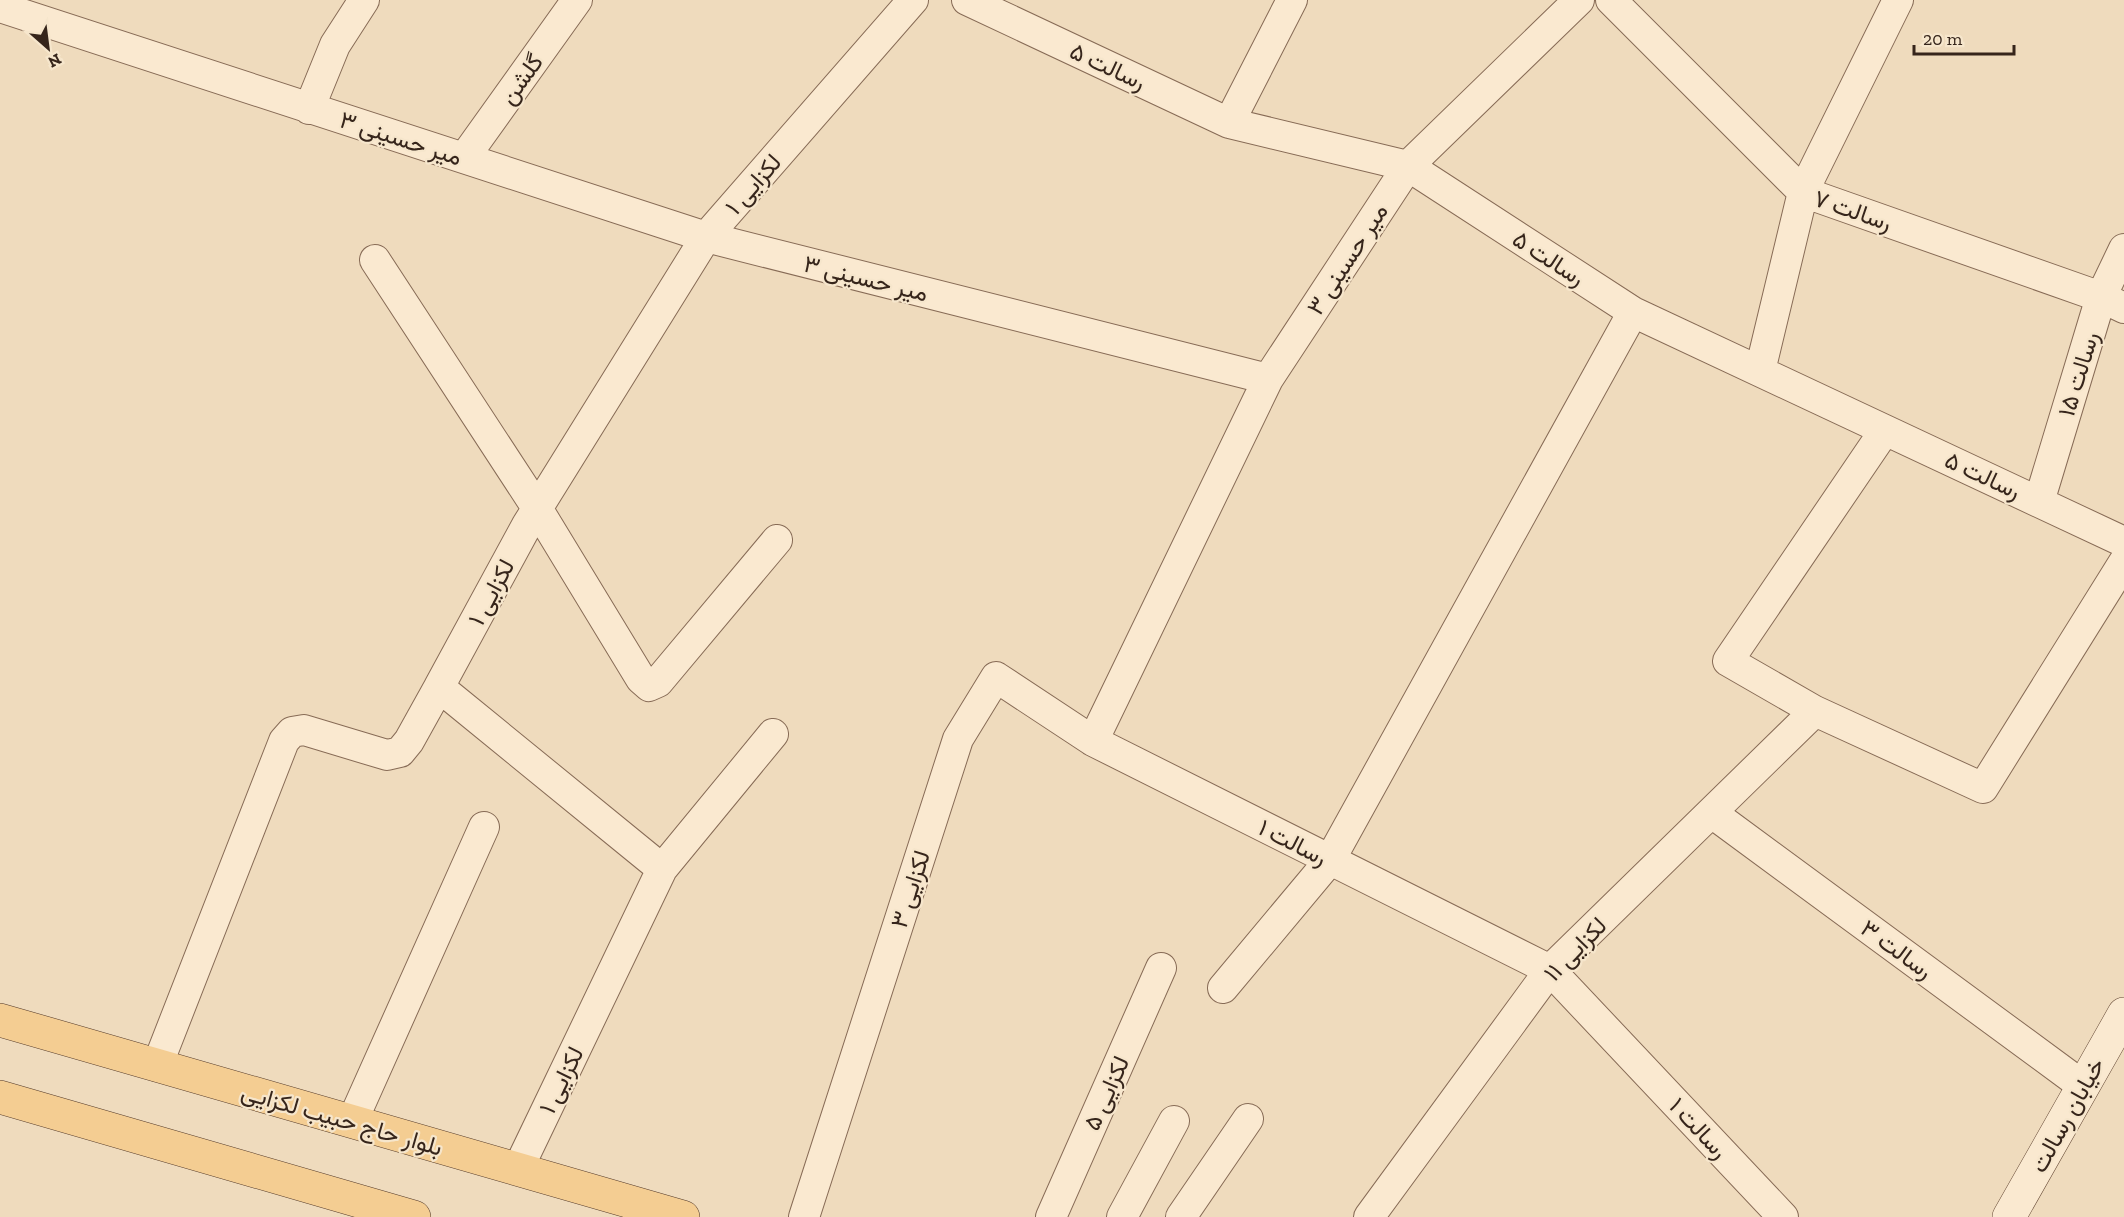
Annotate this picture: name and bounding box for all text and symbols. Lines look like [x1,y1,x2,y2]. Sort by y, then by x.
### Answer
north arrow [18,18,78,78]
scale bar [1914,18,2014,56]
text: 20 m [1923,28,1963,50]
street label: رسالت ۵ [1065,36,1151,97]
street label: گلشن [493,48,549,110]
text: N [45,50,65,72]
street label: میر حسینی ۳ [336,105,466,172]
street label: لکزایی ۱ [719,148,788,221]
street label: رسالت ۷ [1810,183,1896,238]
street label: میر حسینی ۳ [1300,198,1395,321]
street label: رسالت ۵ [1507,224,1591,293]
street label: میر حسینی ۳ [801,249,931,308]
street label: رسالت ۱۵ [2051,328,2106,420]
street label: رسالت ۵ [1940,445,2026,506]
street label: لکزایی ۱ [462,554,521,631]
street label: رسالت ۱ [1253,812,1332,872]
street label: لکزایی ۳ [884,846,937,932]
street label: لکزایی ۱۱ [1537,911,1613,988]
street label: رسالت ۳ [1855,913,1939,986]
street label: لکزایی ۱ [532,1042,591,1119]
street label: لکزایی ۵ [1077,1051,1136,1135]
street label: خیابان رسالت [2024,1052,2111,1178]
street label: بلوار حاج حبیب لکزايی [237,1076,446,1164]
street label: رسالت ۱ [1663,1091,1735,1165]

